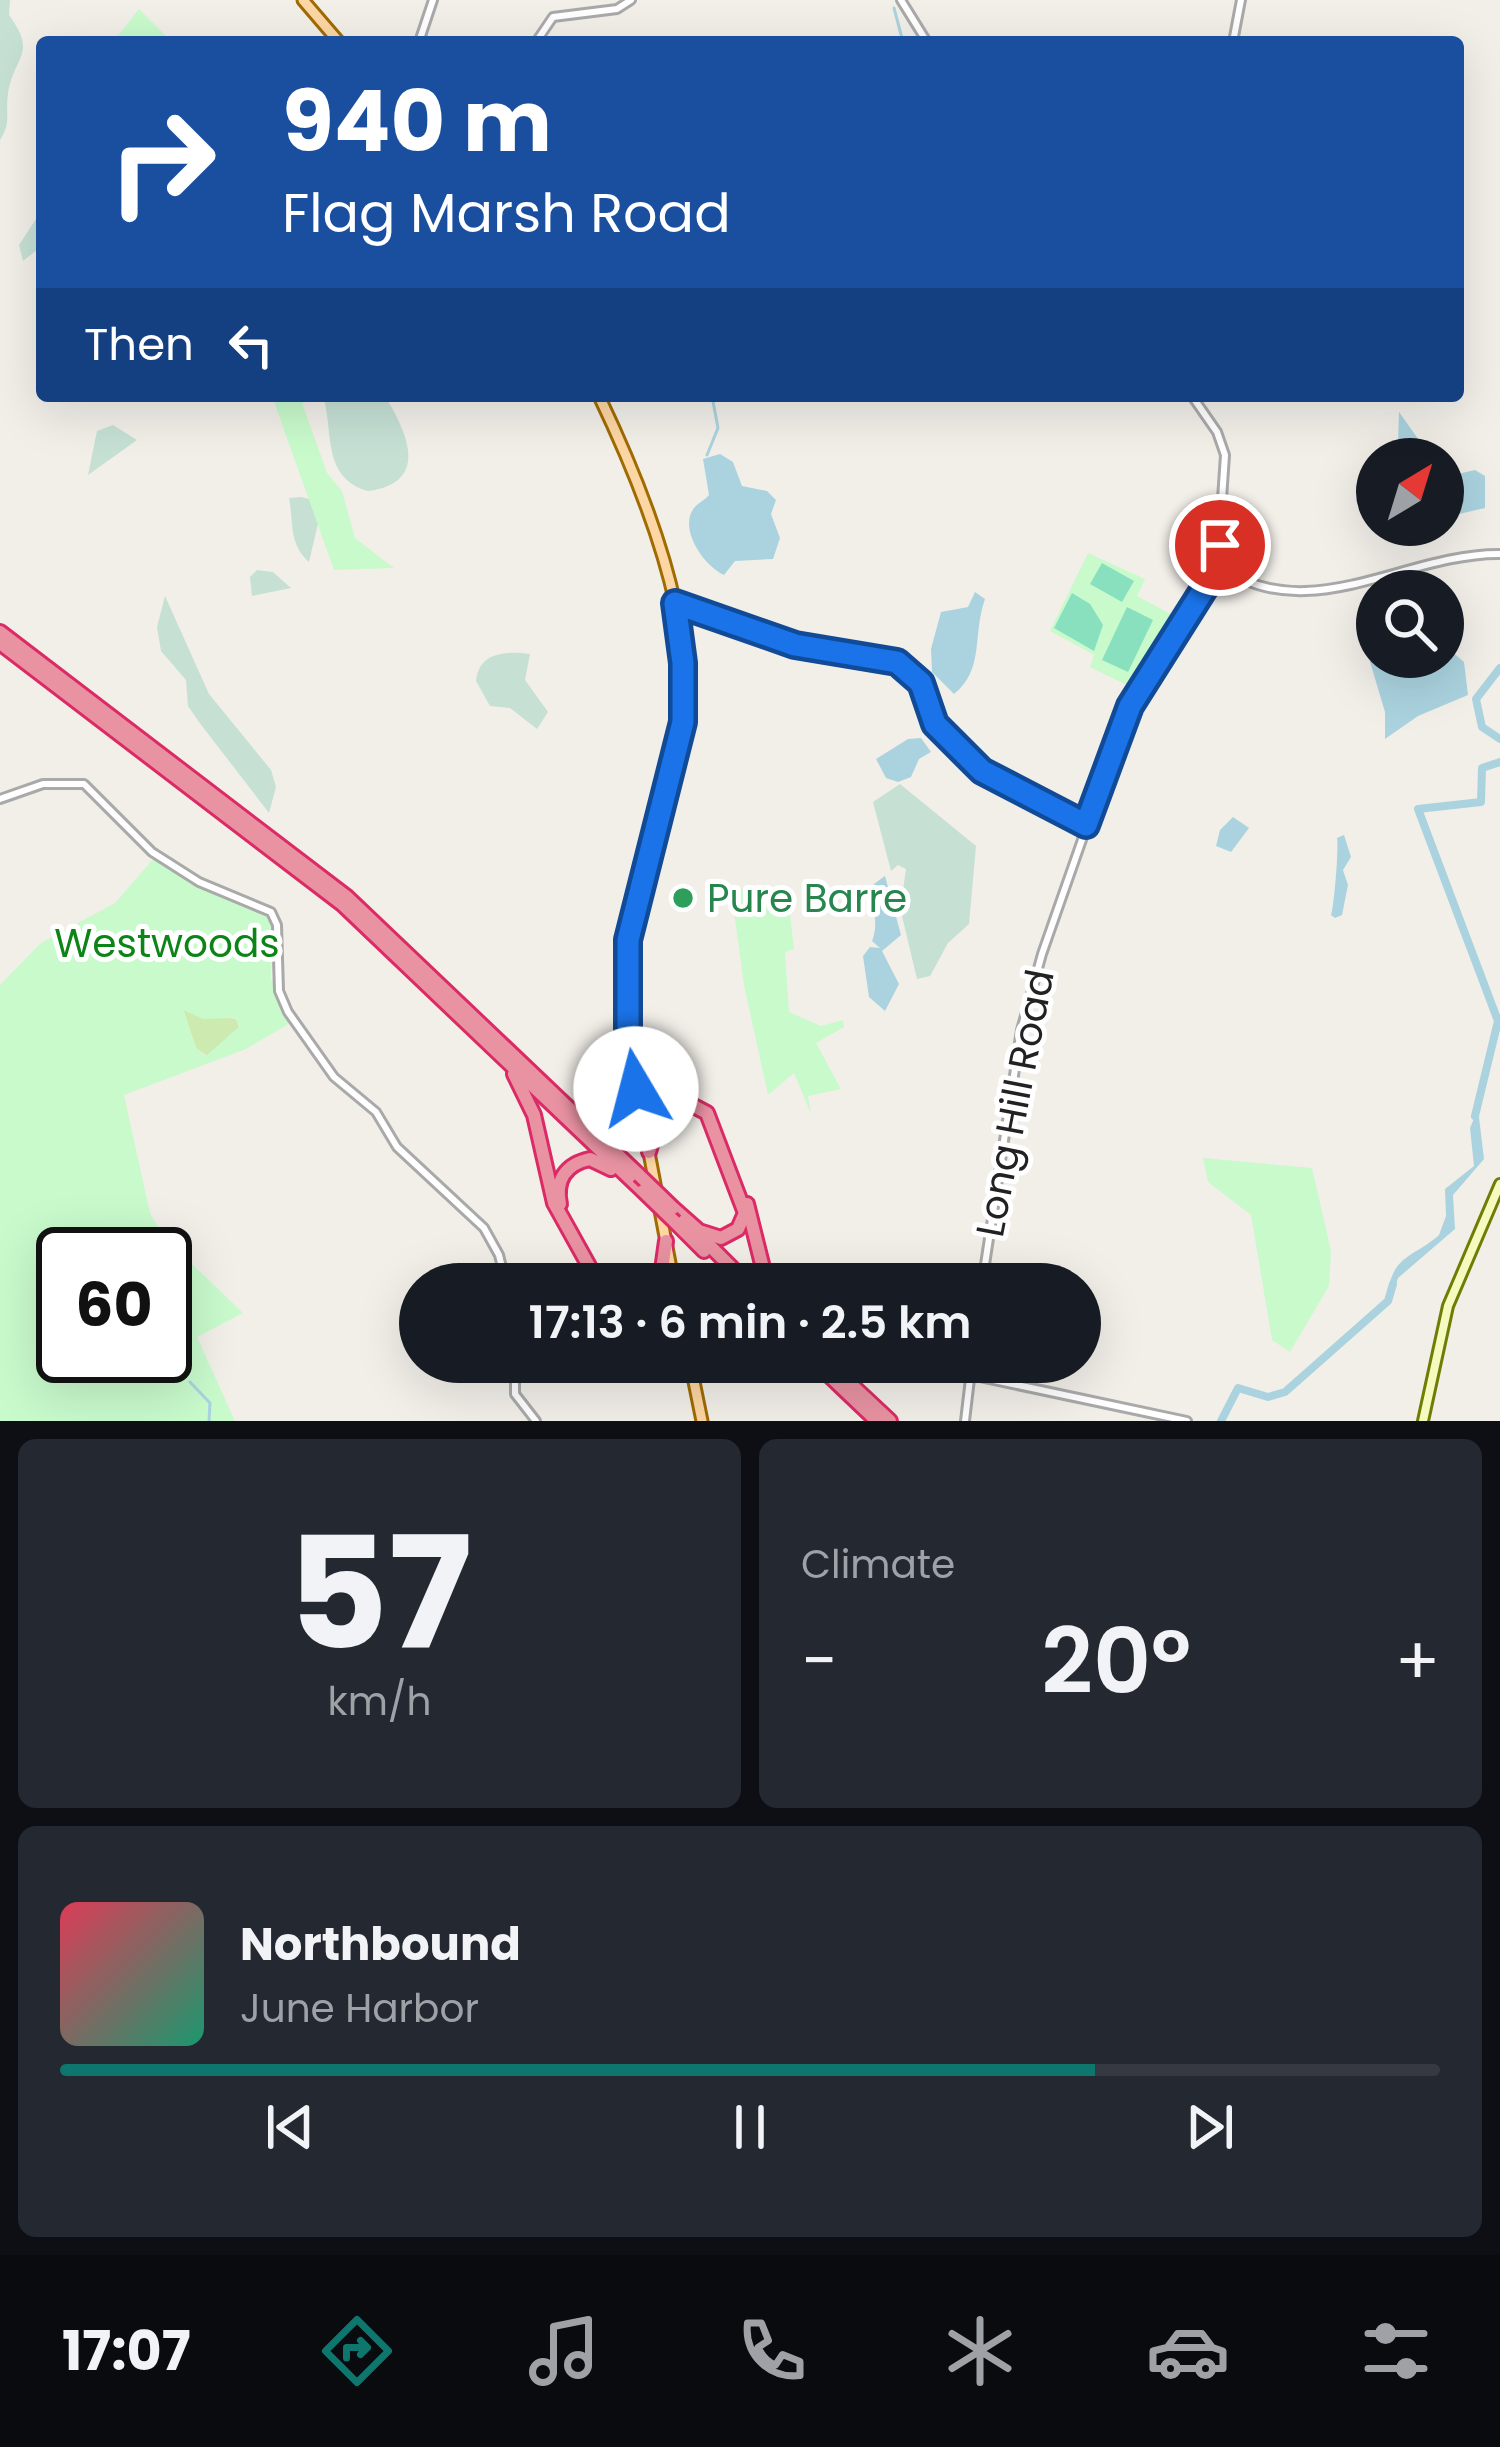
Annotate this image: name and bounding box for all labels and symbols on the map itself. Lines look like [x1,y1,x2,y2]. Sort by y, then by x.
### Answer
north arrow [1356,438,1464,546]
pin [1169,494,1271,596]
place label: Pure Barre [707,871,907,926]
marker: Pure Barre [670,885,696,911]
park label: Westwoods [54,916,280,971]
street label: Long Hill Road [962,965,1068,1241]
position arrow [573,1026,699,1152]
speed limit sign: 60 [36,1227,192,1383]

